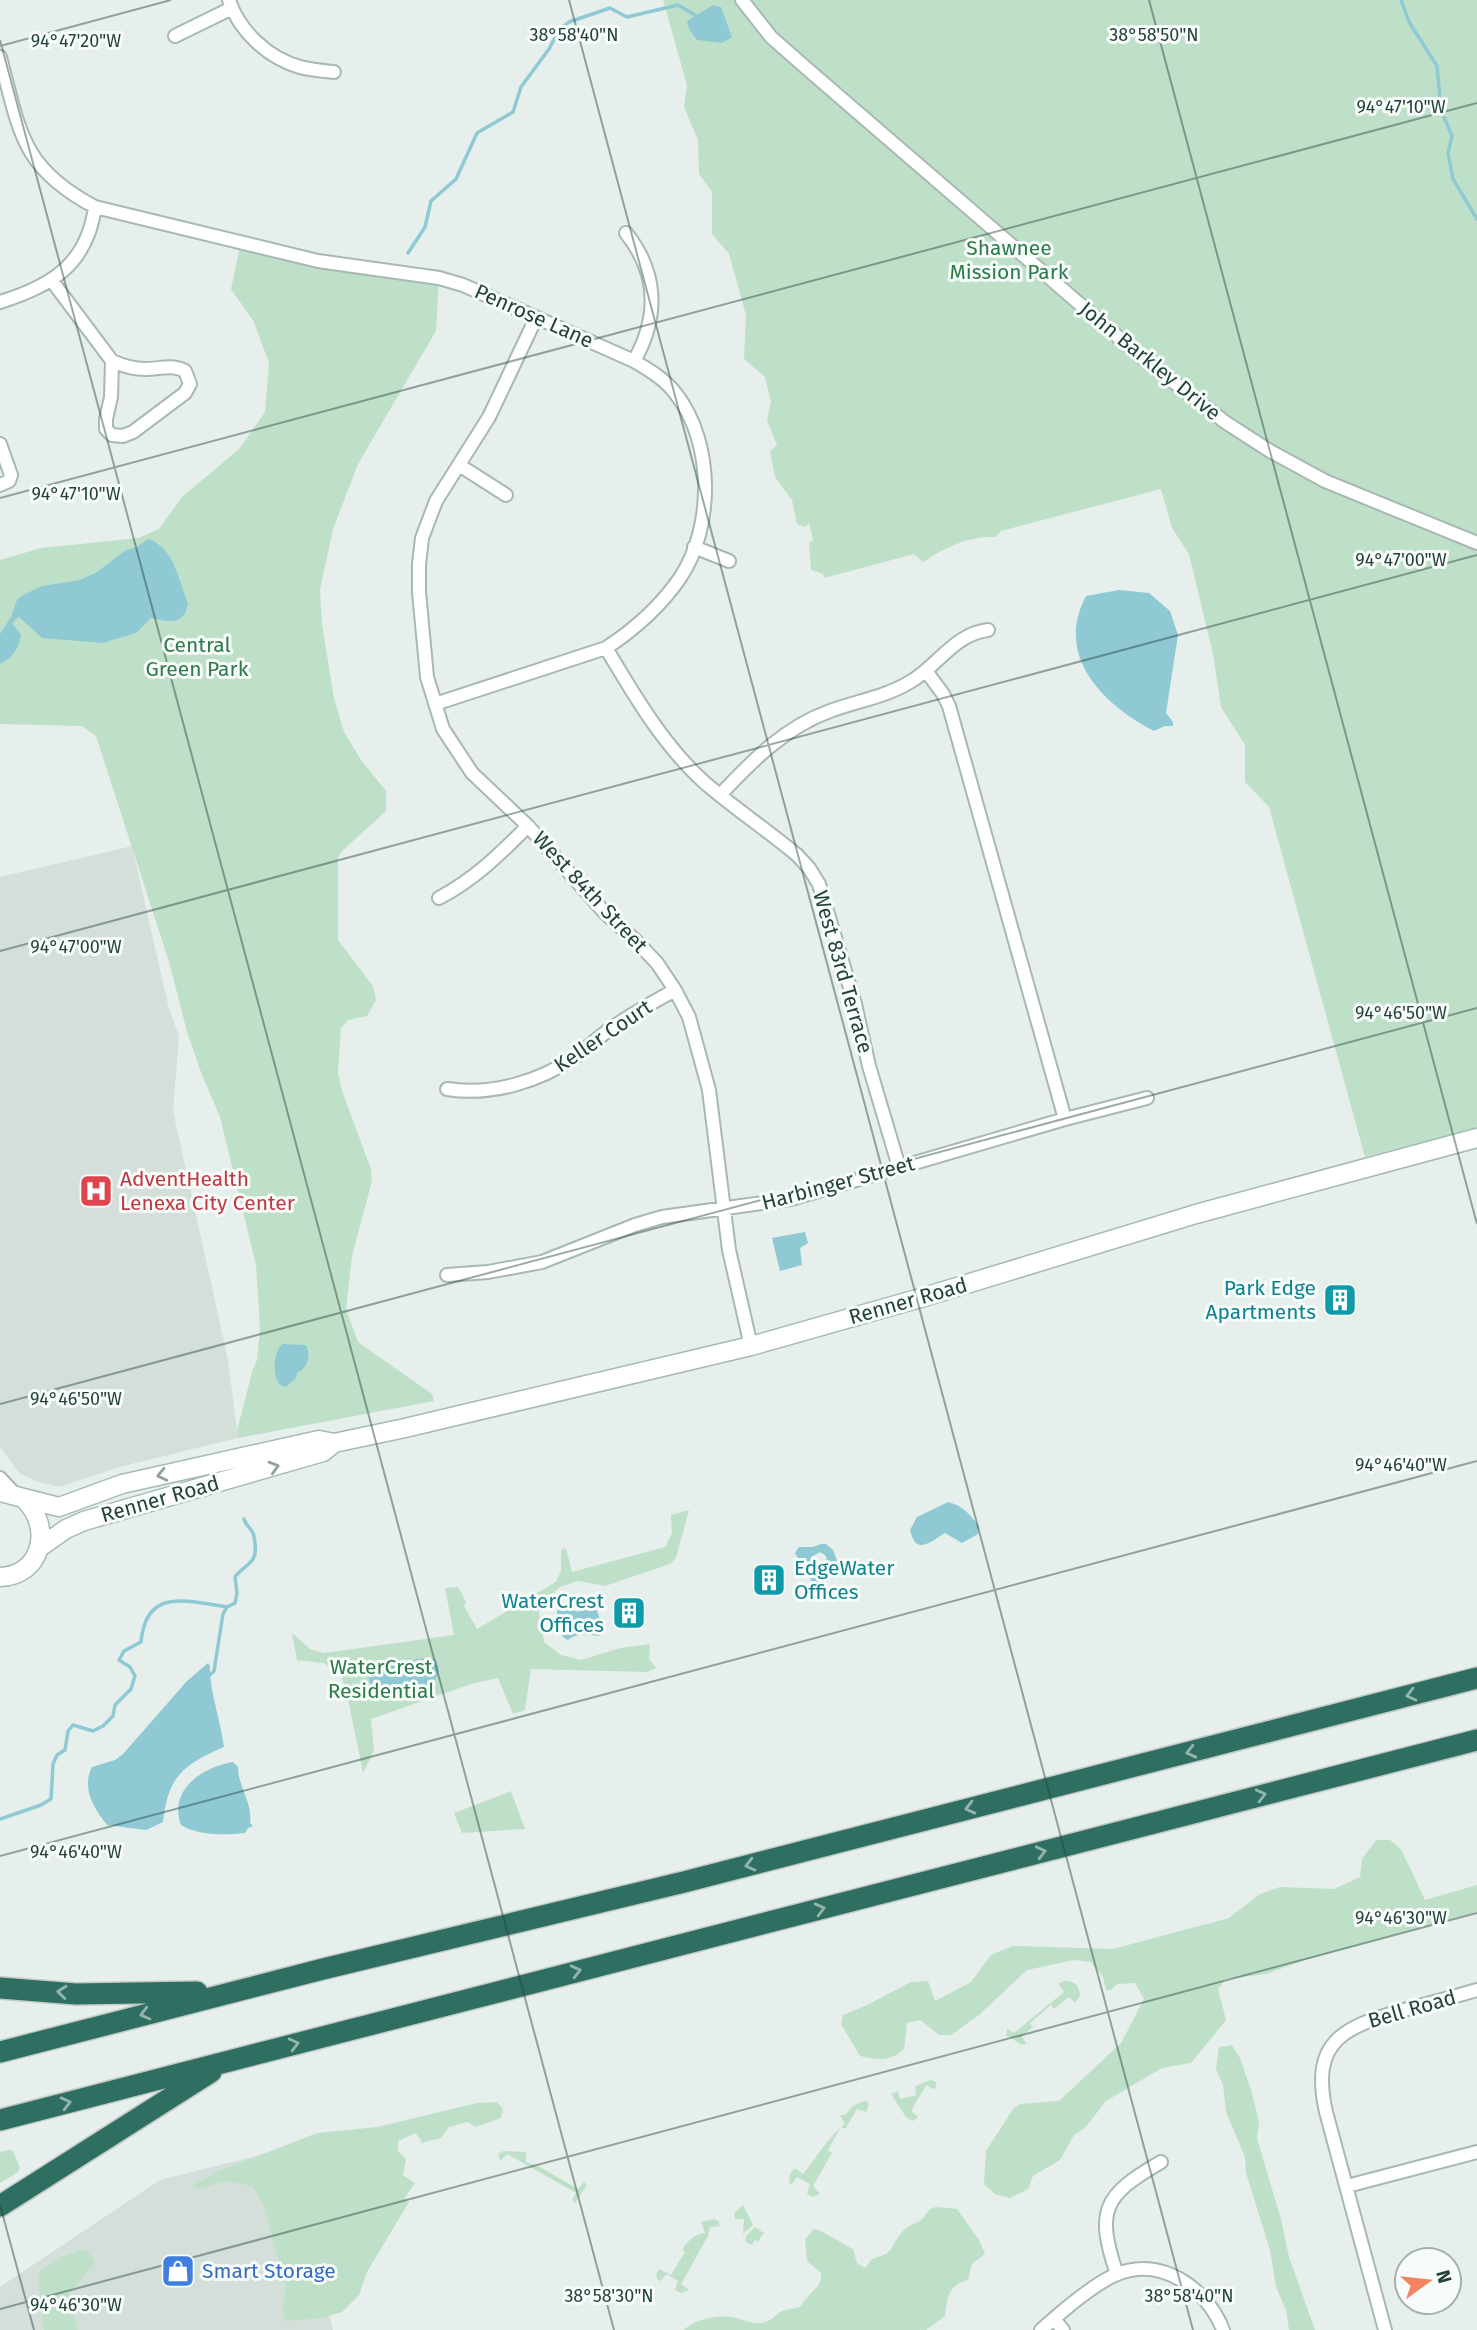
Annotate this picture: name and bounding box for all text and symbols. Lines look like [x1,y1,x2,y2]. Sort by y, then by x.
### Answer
text: 38°58'40"N [529,24,619,46]
text: 38°58'50"N [1109,24,1199,46]
text: 94°47'20"W [31,30,121,52]
text: 94°47'10"W [1356,96,1446,118]
park label: Shawnee Mission Park [949,235,1069,285]
street label: Penrose Lane [471,278,597,354]
street label: John Barkley Drive [1074,296,1226,426]
text: 94°47'10"W [31,483,121,505]
text: 94°47'00"W [1355,549,1447,571]
park label: Central Green Park [146,632,249,682]
street label: West 84th Street [527,826,653,958]
street label: West 83rd Terrace [807,888,879,1056]
text: 94°47'00"W [30,936,122,958]
street label: Keller Court [549,994,657,1078]
text: 94°46'50"W [1355,1002,1447,1024]
street label: Harbinger Street [759,1150,918,1216]
place label: AdventHealth Lenexa City Center [120,1166,295,1216]
hospital icon: AdventHealth Lenexa City Center [77,1172,115,1210]
street label: Renner Road [846,1272,970,1330]
place label: Park Edge Apartments [1205,1275,1316,1325]
building icon: Park Edge Apartments [1321,1281,1359,1319]
text: 94°46'50"W [30,1388,122,1410]
text: 94°46'40"W [1355,1454,1447,1476]
one-way arrow [268,1460,280,1475]
one-way arrow [156,1466,168,1481]
street label: Renner Road [98,1470,222,1528]
place label: EdgeWater Offices [794,1555,894,1605]
building icon: EdgeWater Offices [750,1561,788,1599]
place label: WaterCrest Offices [501,1588,604,1638]
building icon: WaterCrest Offices [610,1594,648,1632]
park label: WaterCrest Residential [328,1654,434,1704]
one-way arrow [1405,1687,1417,1701]
one-way arrow [1185,1744,1197,1758]
one-way arrow [1255,1789,1267,1804]
one-way arrow [964,1800,976,1814]
text: 94°46'40"W [30,1841,122,1863]
one-way arrow [1035,1846,1047,1860]
one-way arrow [744,1857,756,1871]
one-way arrow [814,1903,826,1917]
text: 94°46'30"W [1355,1907,1447,1929]
one-way arrow [570,1965,582,1979]
street label: Bell Road [1365,1984,1459,2034]
one-way arrow [56,1985,67,2000]
one-way arrow [140,2006,152,2020]
one-way arrow [287,2038,299,2052]
one-way arrow [60,2097,72,2111]
north arrow [1393,2246,1463,2316]
shop icon: Smart Storage [159,2252,197,2290]
place label: Smart Storage [202,2258,336,2284]
text: N [1431,2268,1457,2286]
text: 38°58'30"N [564,2285,654,2307]
text: 38°58'40"N [1144,2285,1234,2307]
text: 94°46'30"W [30,2294,122,2316]

